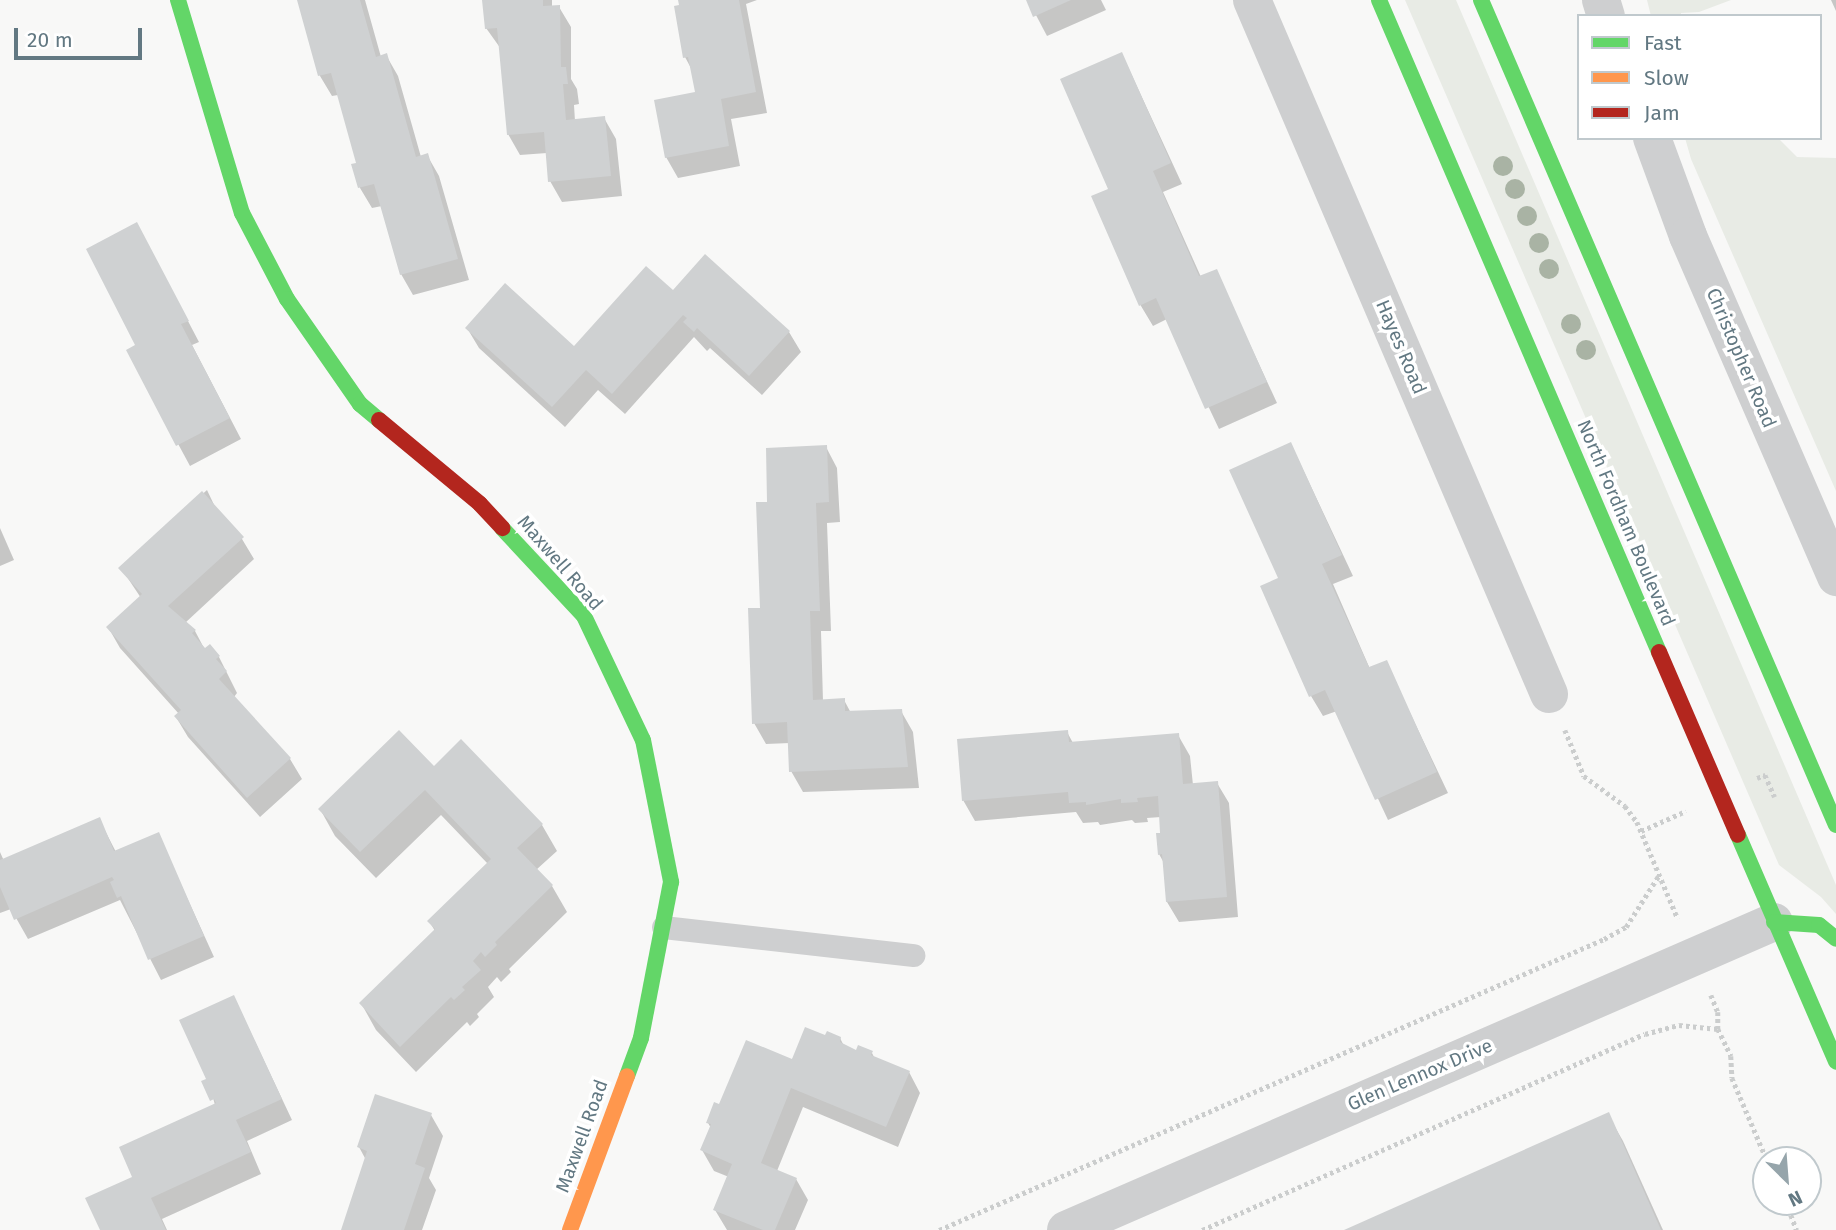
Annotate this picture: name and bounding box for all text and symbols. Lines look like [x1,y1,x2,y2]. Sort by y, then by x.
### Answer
scale bar [18,14,145,58]
legend [1577,14,1822,140]
text: 20 m [27,27,73,53]
text: Fast [1644,30,1682,56]
text: Slow [1644,65,1689,91]
text: Jam [1644,100,1680,126]
street label: Christopher Road [1701,285,1781,431]
street label: Hayes Road [1371,296,1431,398]
street label: North Fordham Boulevard [1572,416,1680,630]
street label: Maxwell Road [513,511,607,615]
street label: Glen Lennox Drive [1344,1034,1496,1116]
street label: Maxwell Road [551,1077,613,1195]
north arrow [1752,1146,1822,1216]
text: N [1785,1186,1806,1212]

